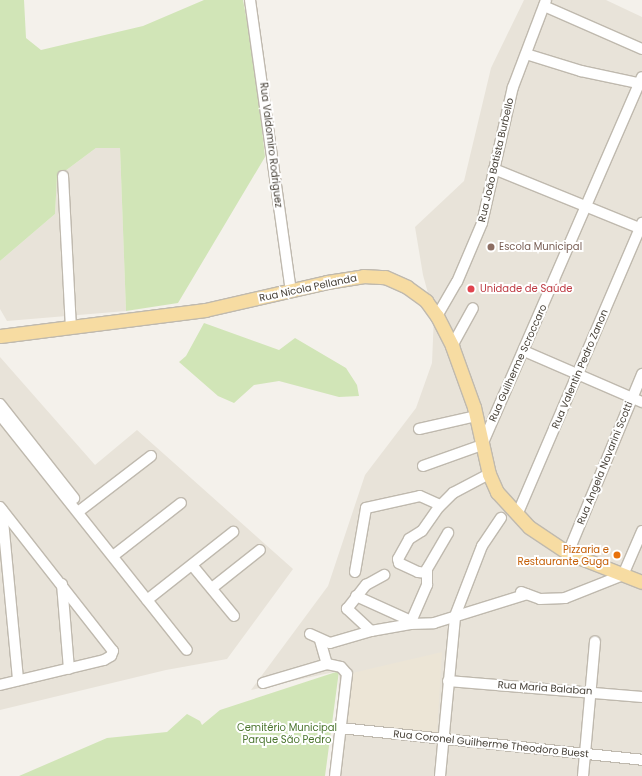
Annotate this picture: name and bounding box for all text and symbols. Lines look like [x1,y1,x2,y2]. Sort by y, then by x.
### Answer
street label: Rua Valdomiro Rodriguez [257,82,285,208]
street label: Rua João Batista Burbello [476,97,516,223]
place label: Escola Municipal [499,241,582,253]
marker: Escola Municipal [486,242,496,252]
street label: Rua Nicola Pellanda [258,272,358,304]
marker: Unidade de Saúde [465,283,477,295]
place label: Unidade de Saúde [480,283,572,295]
street label: Rua Guilherme Scroccaro [487,302,549,424]
street label: Rua Valentin Pedro Zanon [549,307,611,431]
street label: Rua Angela Navarini Scotti [575,400,635,526]
place label: Pizzaria e Restaurante Guga [518,543,609,566]
marker: Pizzaria e Restaurante Guga [612,550,622,560]
street label: Rua Maria Balaban [497,679,593,697]
park label: Cemitério Municipal Parque São Pedro [237,721,337,744]
street label: Rua Coronel Guilherme Theodoro Buest [393,728,589,760]

